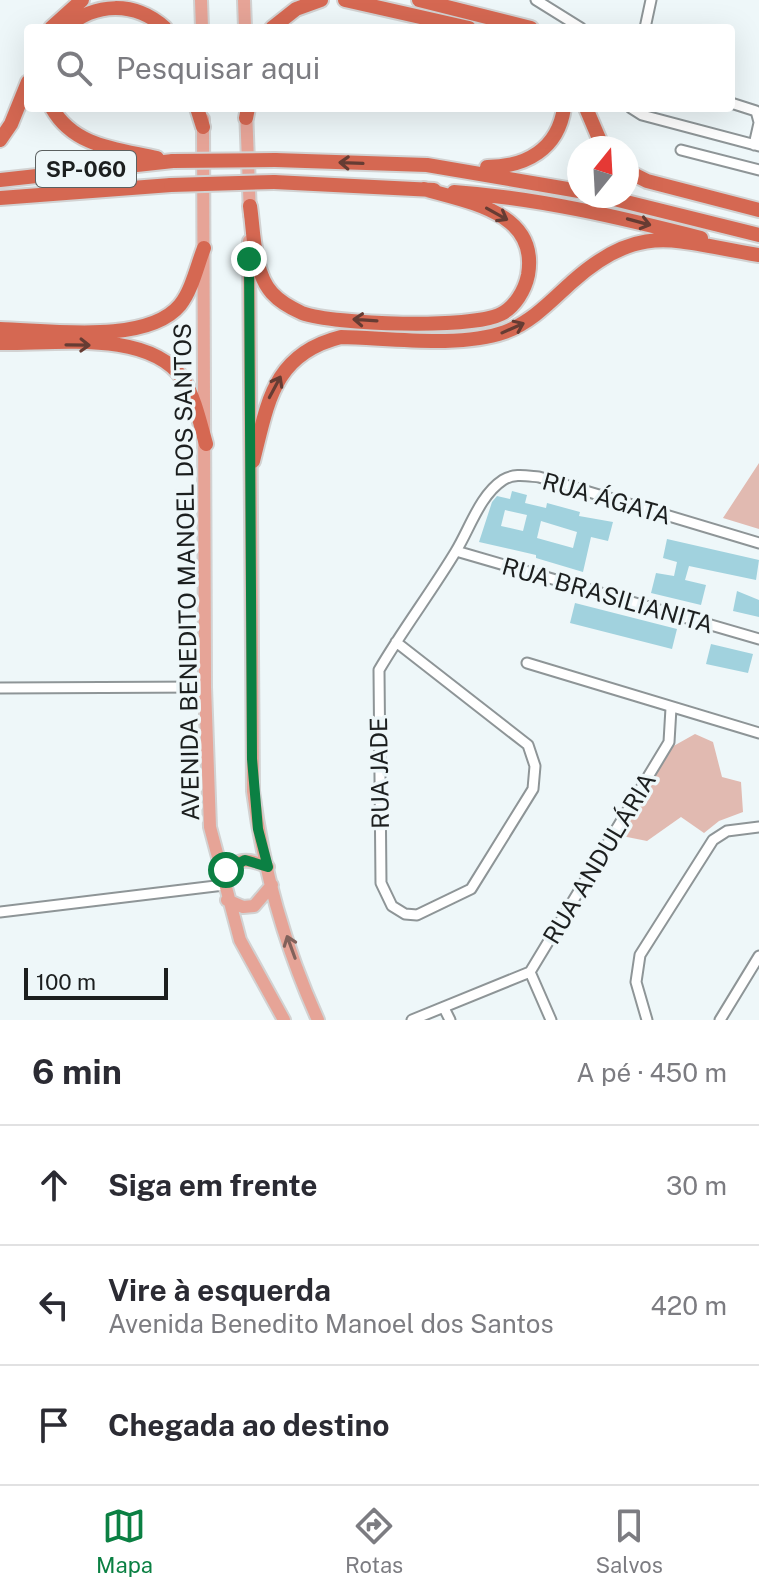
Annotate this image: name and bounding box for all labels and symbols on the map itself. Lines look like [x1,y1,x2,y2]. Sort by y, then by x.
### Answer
north arrow [567,136,639,208]
road number: SP-060 [36,151,136,187]
one-way arrow [338,155,365,170]
one-way arrow [485,207,509,222]
one-way arrow [626,215,651,230]
route end [231,241,267,277]
one-way arrow [352,312,379,327]
one-way arrow [501,320,525,335]
street label: AVENIDA BENEDITO MANOEL DOS SANTOS [168,323,204,821]
one-way arrow [64,337,91,353]
one-way arrow [268,376,284,399]
street label: RUA ÁGATA [539,466,675,530]
street label: RUA BRASILIANITA [499,551,717,639]
street label: RUA JADE [364,717,394,829]
street label: RUA ANDULÁRIA [537,767,661,949]
route start [208,852,244,888]
one-way arrow [282,935,297,960]
scale bar [24,964,168,1000]

